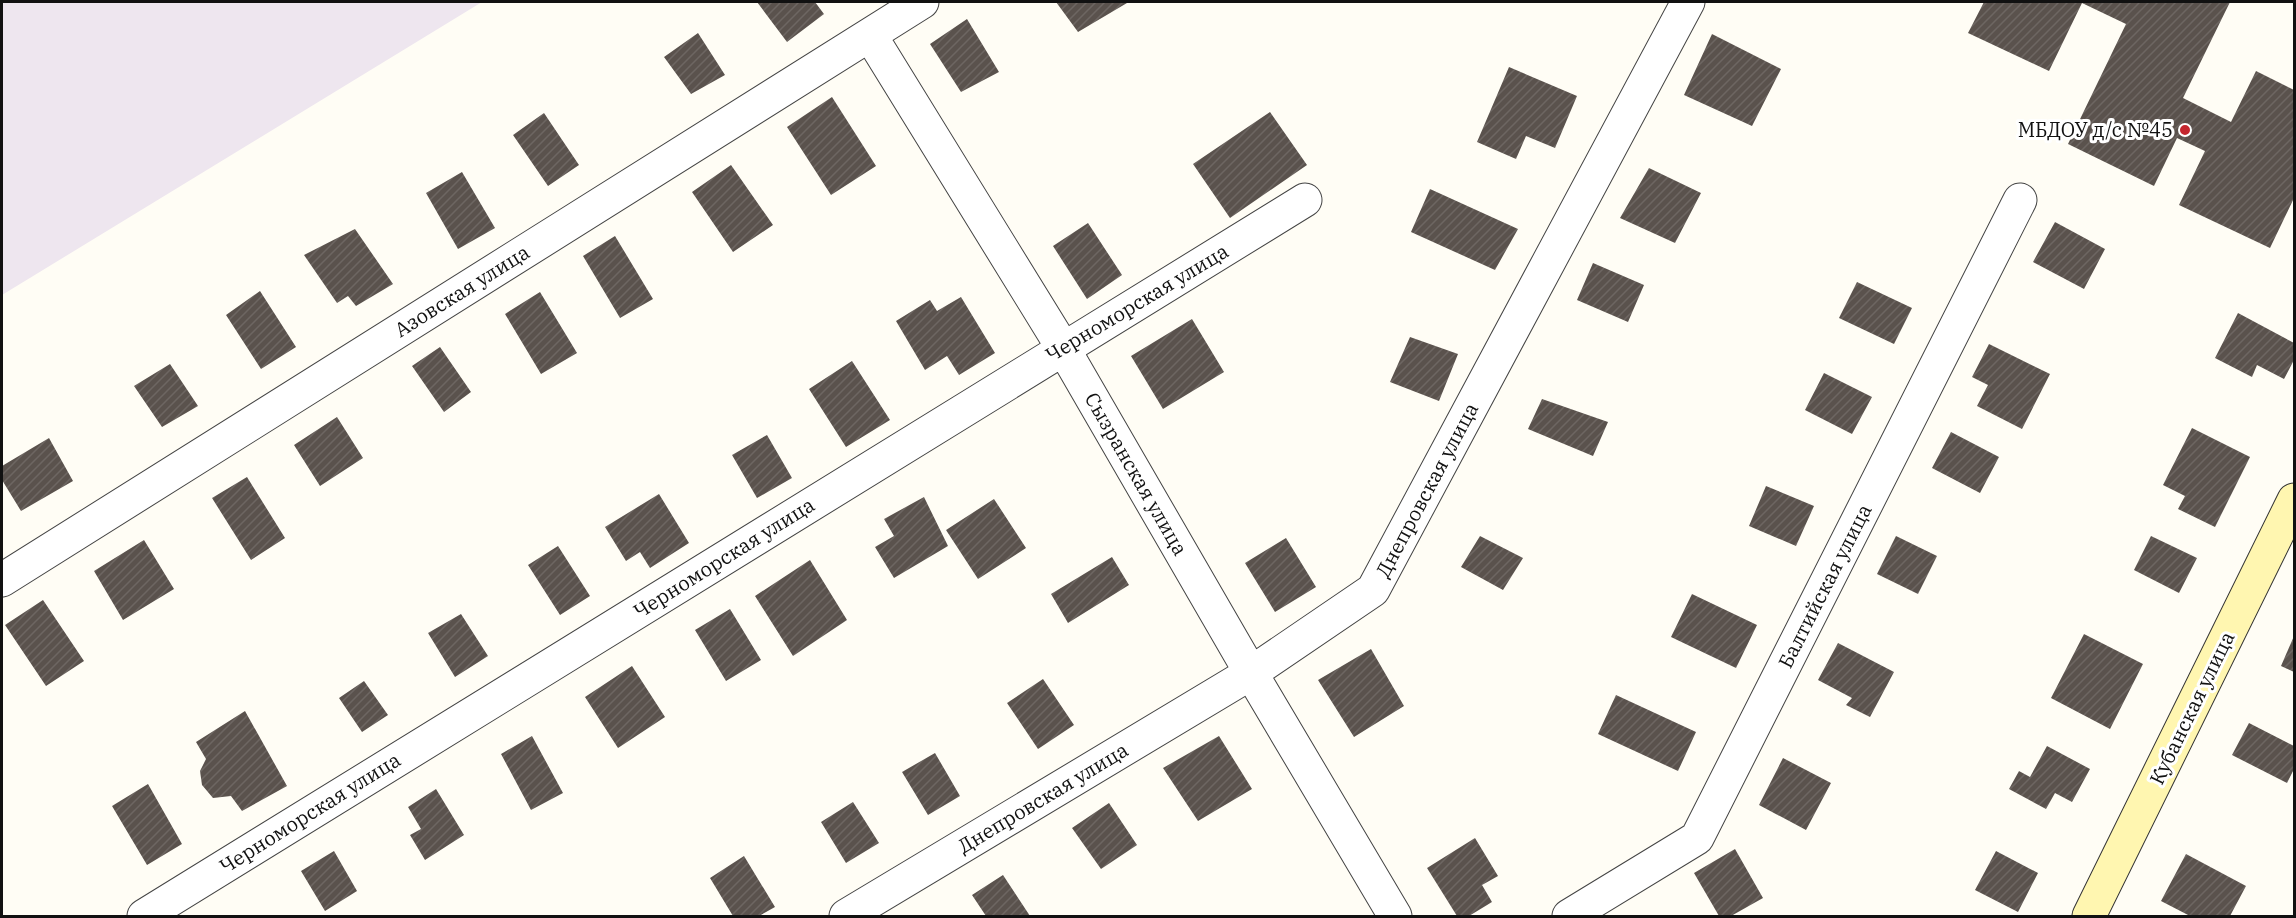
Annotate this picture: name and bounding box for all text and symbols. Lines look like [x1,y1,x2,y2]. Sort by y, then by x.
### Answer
place label: МБДОУ д/с №45 [2018,116,2173,143]
marker: МБДОУ д/с №45 [2178,123,2192,137]
street label: Черноморская улица [1040,237,1233,368]
street label: Азовская улица [389,238,535,343]
street label: Сызранская улица [1079,387,1194,560]
street label: Днепровская улица [1369,398,1484,582]
street label: Черноморская улица [628,491,820,624]
street label: Балтийская улица [1772,499,1878,672]
street label: Кубанская улица [2143,627,2240,789]
street label: Днепровская улица [953,736,1133,859]
street label: Черноморская улица [214,746,406,879]

